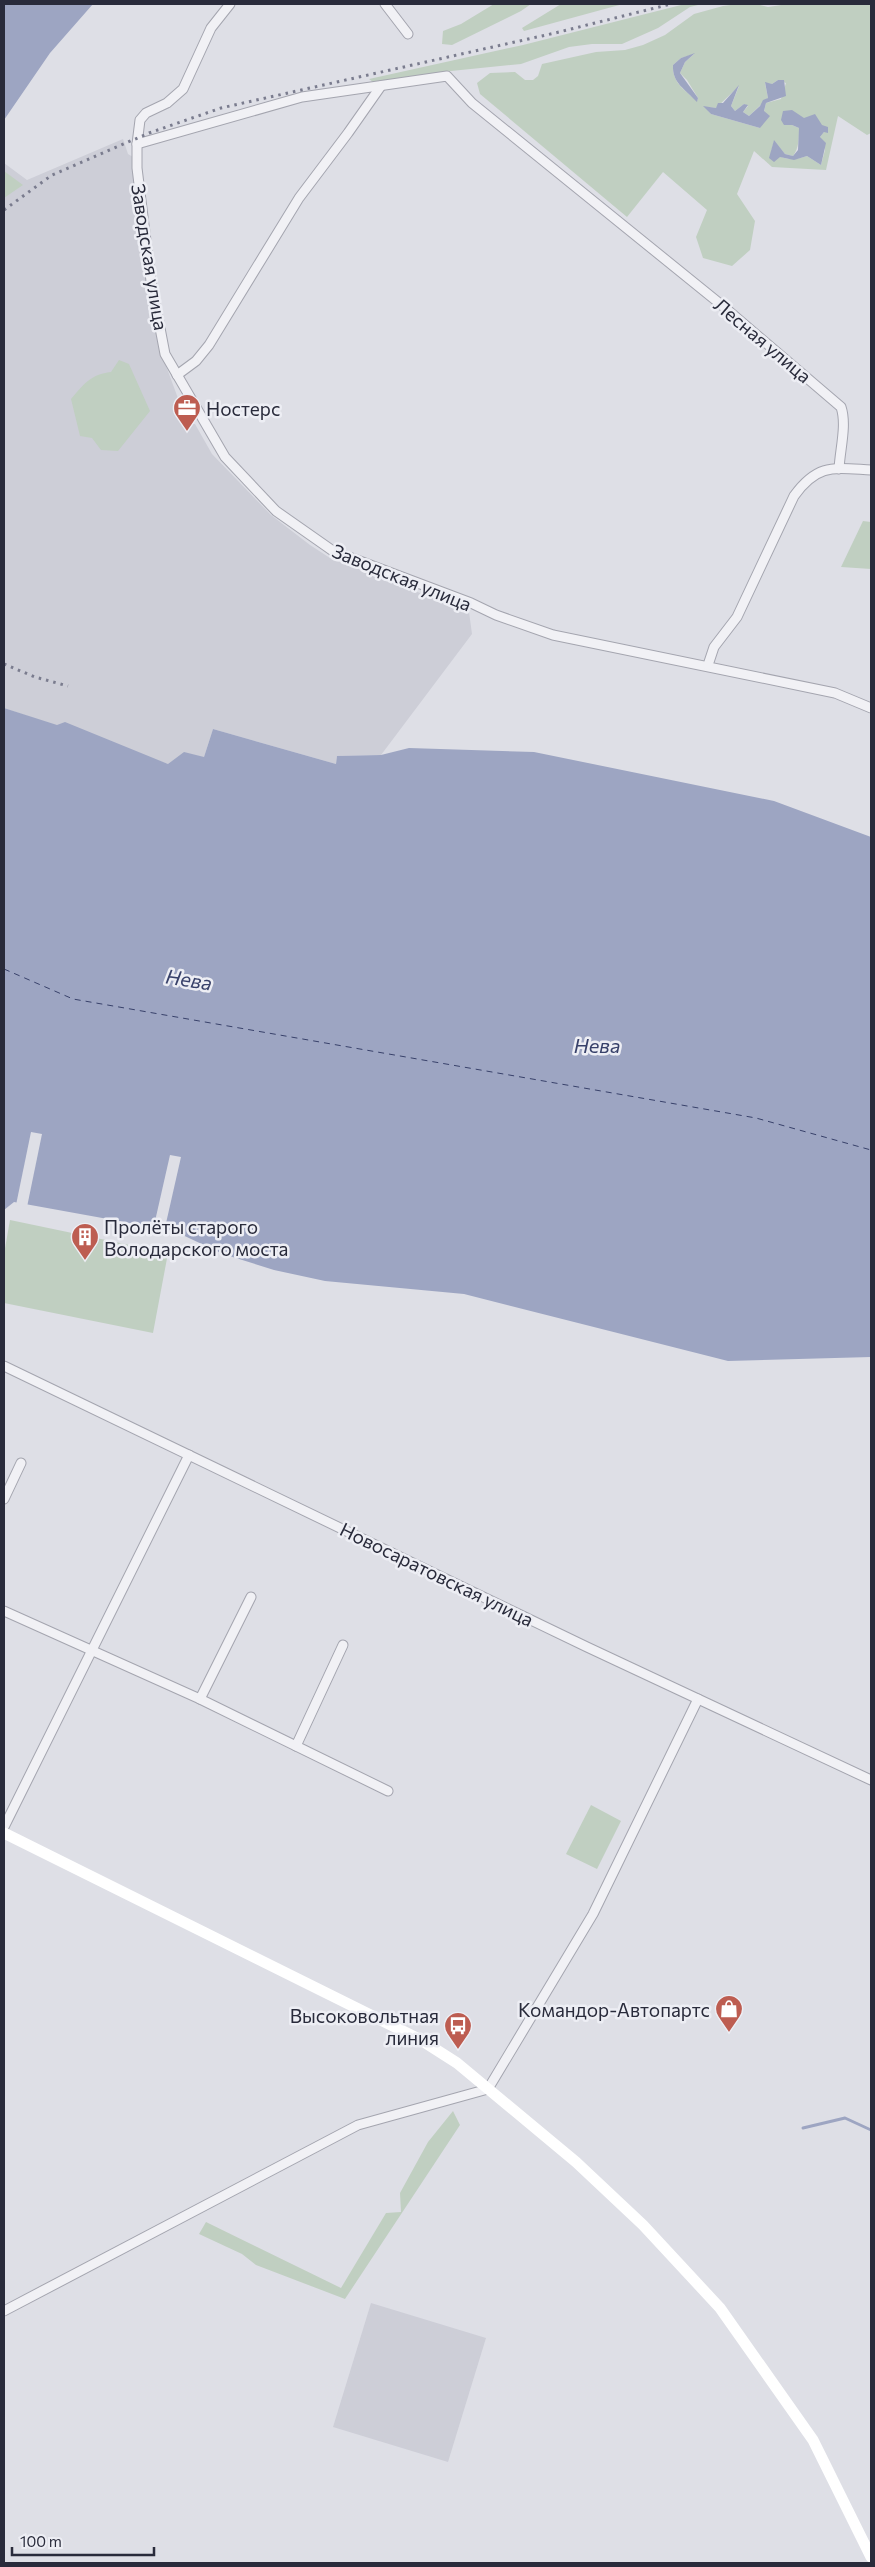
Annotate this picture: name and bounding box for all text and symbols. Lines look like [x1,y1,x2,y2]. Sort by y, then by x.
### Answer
street label: Заводская улица [127,182,173,332]
street label: Лесная улица [710,293,816,387]
office icon: Ностерс [172,393,202,432]
place label: Ностерс [206,397,280,420]
street label: Заводская улица [329,539,475,615]
water label: Нева [164,964,214,994]
water label: Нева [574,1033,620,1057]
place label: Пролёты старого Володарского моста [104,1215,288,1260]
building icon: Пролёты старого Володарского моста [70,1222,100,1261]
street label: Новосаратовская улица [336,1517,538,1631]
shop icon: Командор-Автопартс [714,1994,744,2033]
place label: Командор-Автопартс [518,1998,710,2021]
place label: Высоковольтная линия [290,2004,439,2049]
bus stop icon: Высоковольтная линия [443,2011,473,2050]
scale bar [12,2524,155,2556]
text: 100 m [20,2532,62,2550]

